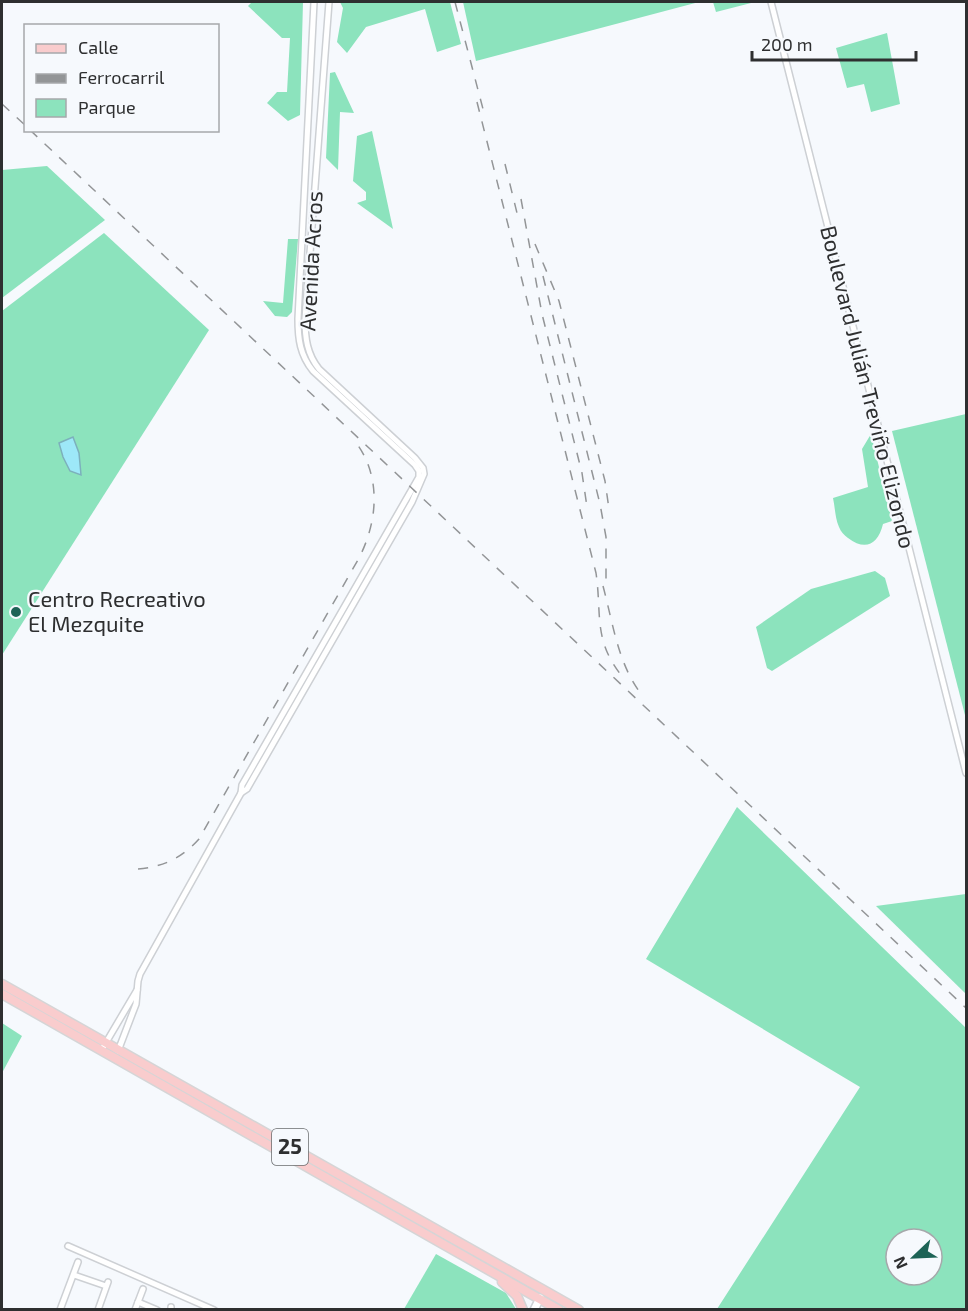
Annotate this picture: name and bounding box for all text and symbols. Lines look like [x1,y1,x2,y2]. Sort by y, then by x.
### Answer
legend [24,24,219,132]
scale bar [752,24,916,62]
text: 200 m [761,33,813,55]
text: Calle [78,36,119,58]
text: Ferrocarril [78,66,165,88]
text: Parque [78,96,136,118]
street label: Avenida Acros [293,190,327,332]
street label: Boulevard Julián Treviño Elizondo [816,223,922,551]
place label: Centro Recreativo El Mezquite [28,585,206,636]
marker: Centro Recreativo El Mezquite [9,605,23,619]
road number: 25 [272,1129,308,1165]
north arrow [884,1227,944,1287]
text: N [889,1254,911,1272]

